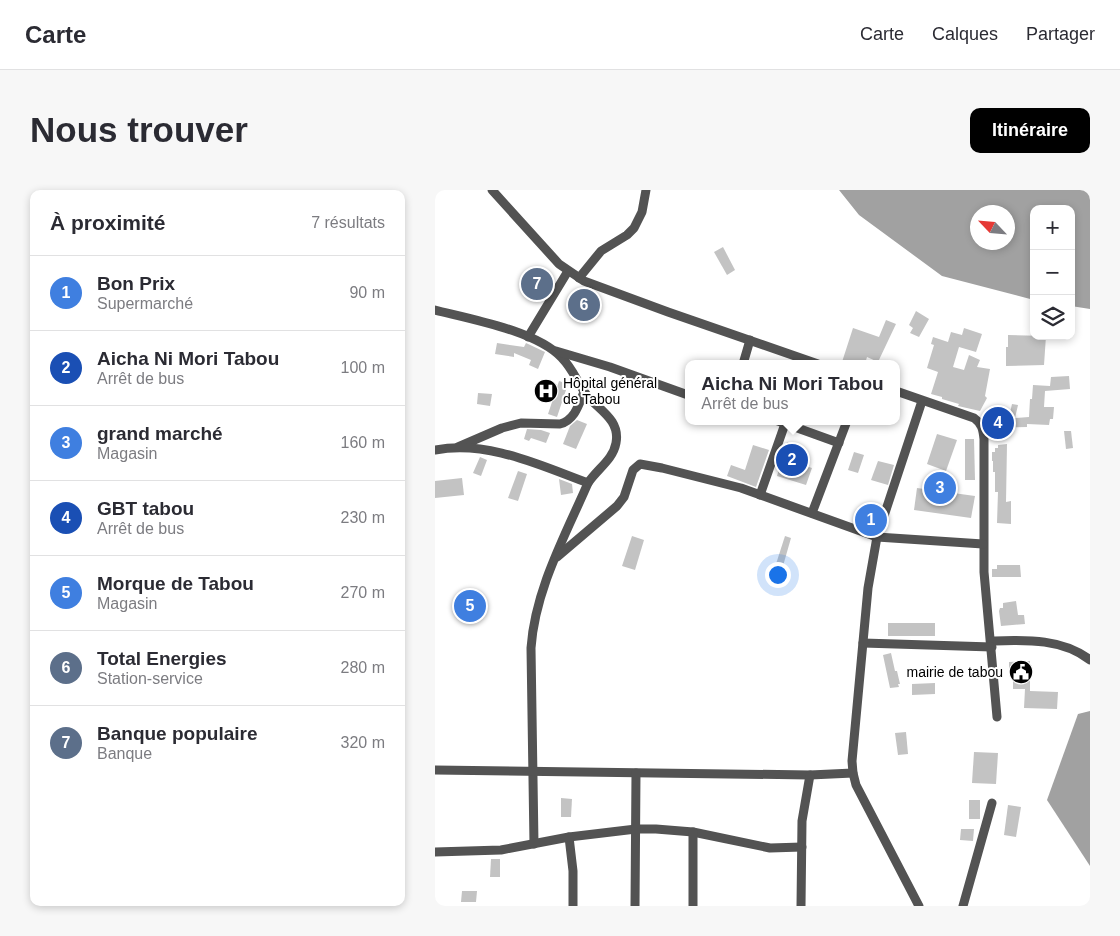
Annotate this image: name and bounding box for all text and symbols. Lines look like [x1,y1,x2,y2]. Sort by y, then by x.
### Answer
text: Carte [25,21,86,48]
text: Carte [860,24,904,44]
text: Calques [932,24,998,44]
text: Partager [1026,24,1095,44]
button: Itinéraire [970,108,1090,153]
text: Nous trouver [30,110,248,149]
north arrow [970,205,1015,250]
map controls [1030,205,1075,340]
button: + [1030,205,1075,250]
text: À proximité [50,211,166,234]
text: 7 résultats [311,214,385,231]
button: − [1030,250,1075,295]
pin: 7 [521,265,553,303]
text: Bon Prix [97,273,175,294]
text: 1 [62,284,70,301]
text: 90 m [349,284,385,301]
pin: 6 [568,286,600,324]
text: Supermarché [97,295,193,312]
button: layers [1030,295,1075,340]
text: Aicha Ni Mori Tabou [97,348,279,369]
text: 2 [62,359,70,376]
text: 100 m [341,359,385,376]
popup [685,360,900,425]
text: Arrêt de bus [97,370,184,387]
text: Aicha Ni Mori Tabou [701,373,884,394]
place label: Hôpital général de Tabou [563,375,657,407]
hospital icon: Hôpital général de Tabou [533,378,559,404]
text: Arrêt de bus [701,395,789,412]
pin: 4 [982,404,1014,442]
text: grand marché [97,423,223,444]
text: 3 [62,434,70,451]
text: 160 m [341,434,385,451]
pin: 2 [776,441,808,479]
text: Magasin [97,445,157,462]
pin: 3 [924,469,956,507]
text: GBT tabou [97,498,194,519]
pin: 1 [855,501,887,539]
text: 4 [62,509,70,526]
text: 230 m [341,509,385,526]
text: Arrêt de bus [97,520,184,537]
your location [765,562,791,588]
text: Morque de Tabou [97,573,254,594]
text: 5 [62,584,70,601]
text: 270 m [341,584,385,601]
pin: 5 [454,587,486,625]
text: Magasin [97,595,157,612]
text: Total Energies [97,648,227,669]
text: 6 [62,659,70,676]
text: 280 m [341,659,385,676]
public building icon: mairie de tabou [1008,659,1034,685]
place label: mairie de tabou [906,664,1003,680]
text: Station-service [97,670,203,687]
text: Banque populaire [97,723,257,744]
text: 7 [62,734,70,751]
text: 320 m [341,734,385,751]
text: Banque [97,745,152,762]

